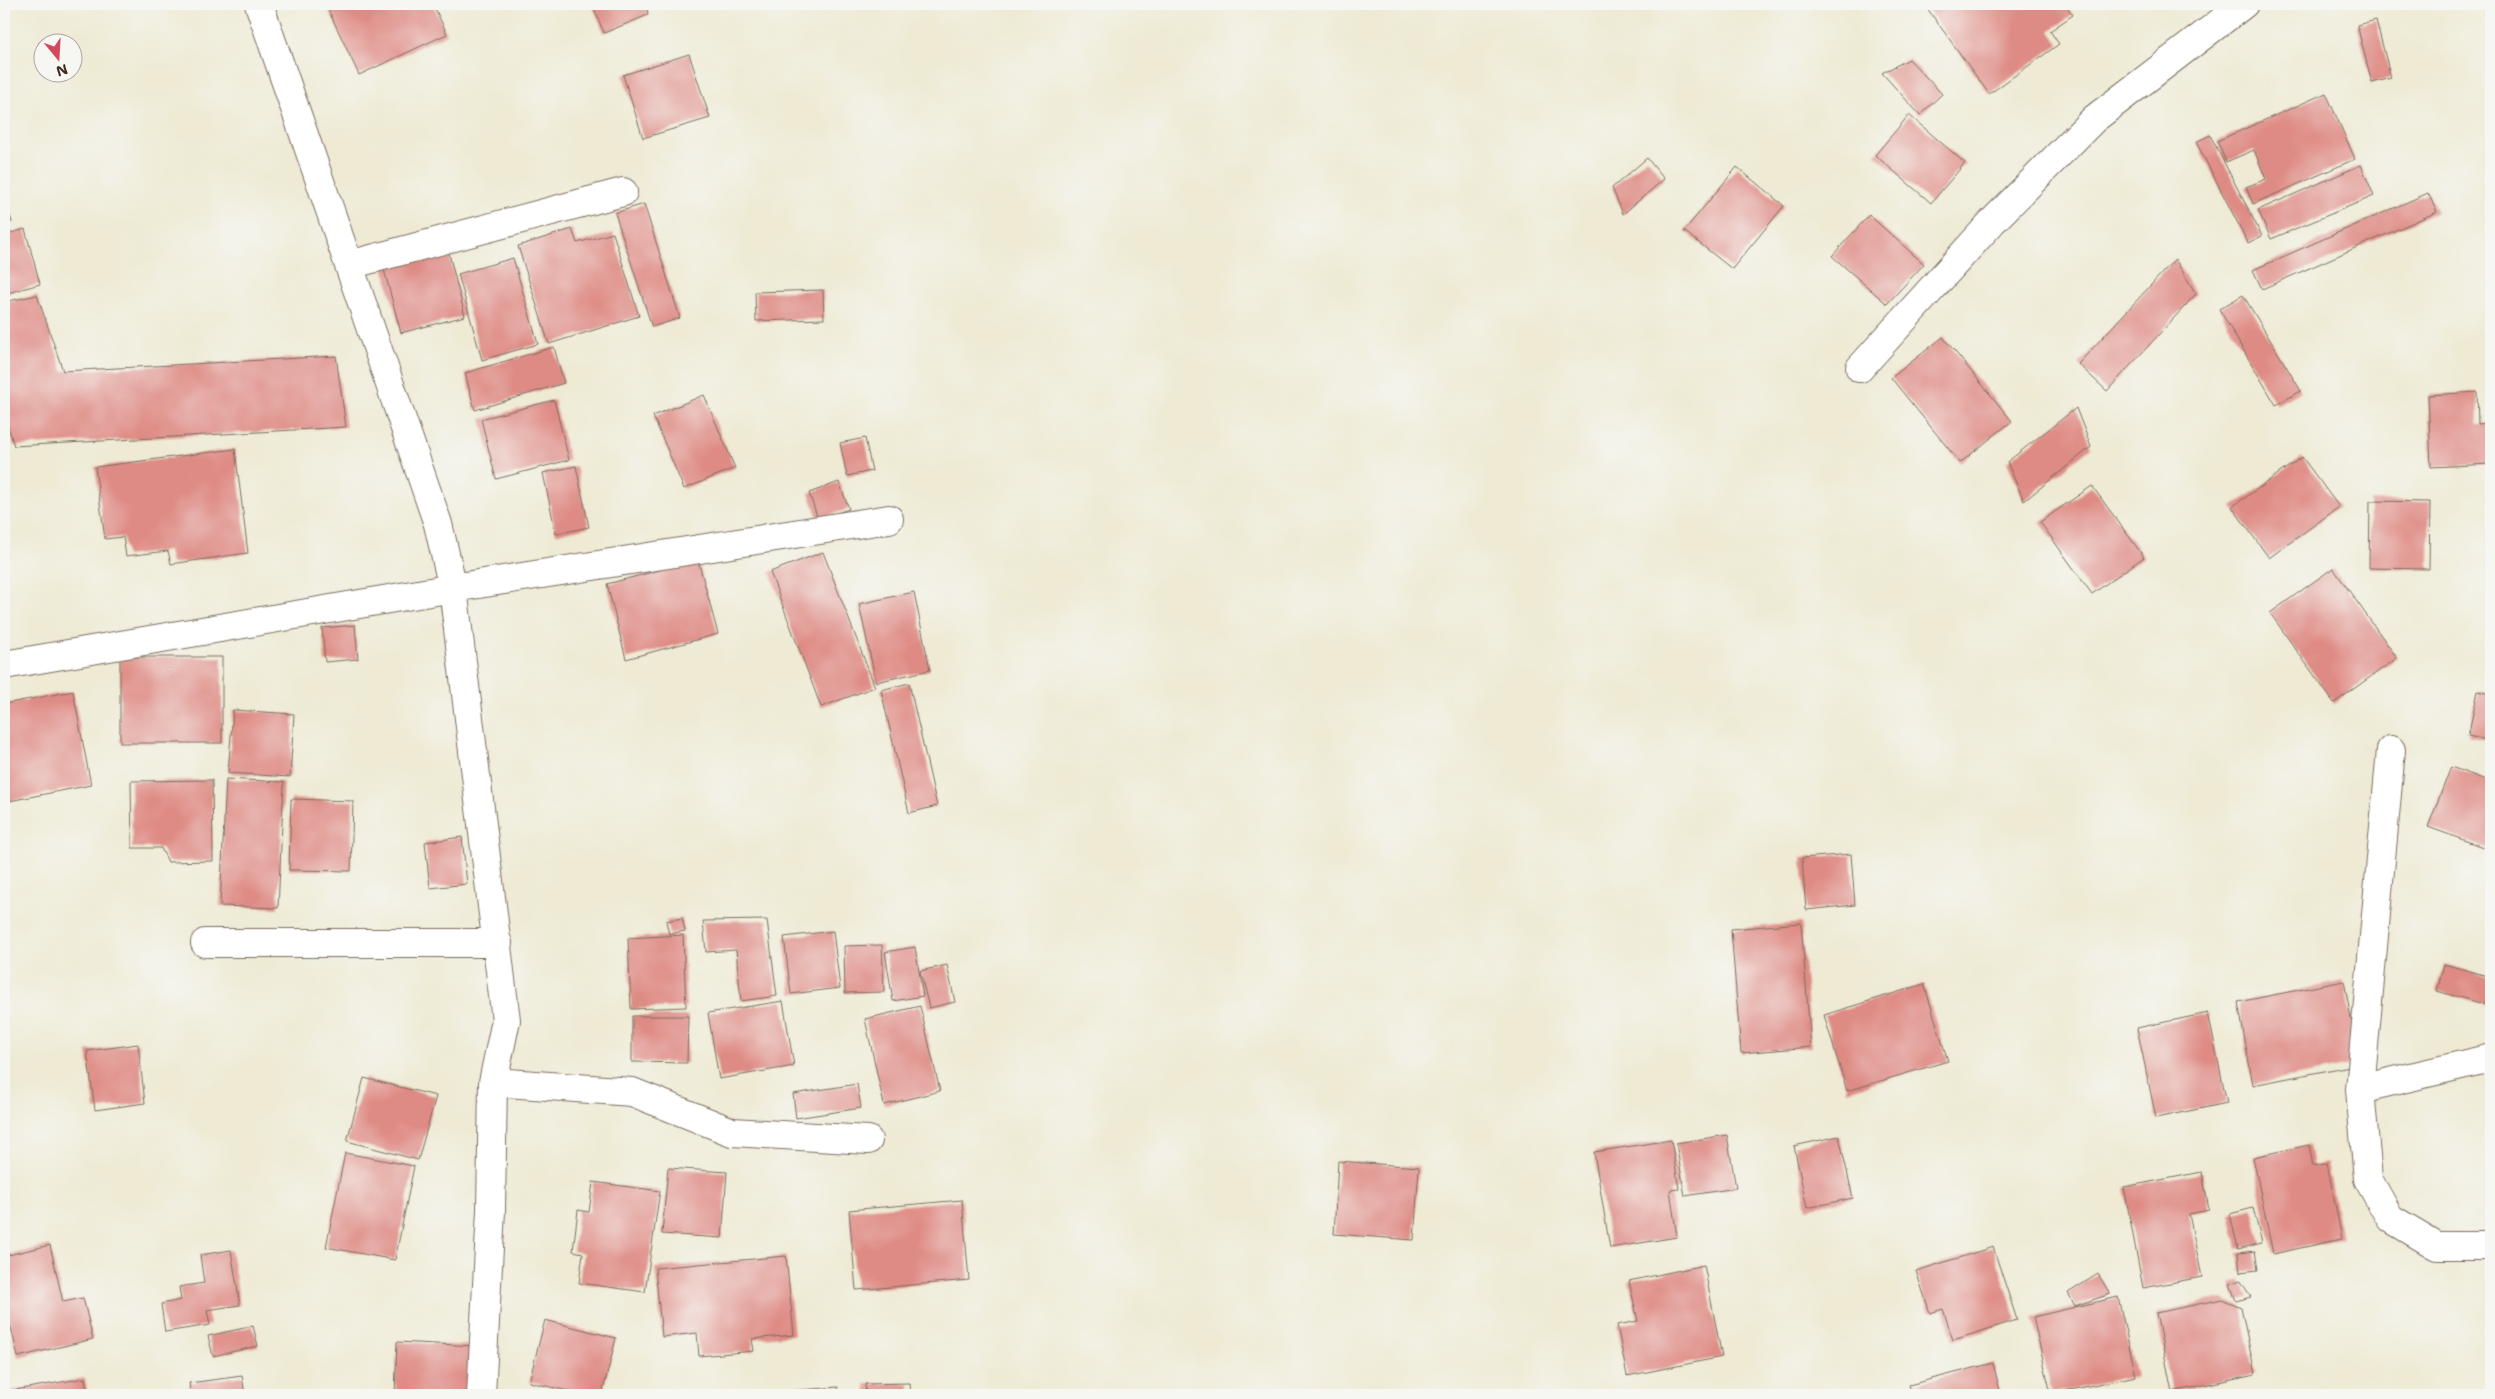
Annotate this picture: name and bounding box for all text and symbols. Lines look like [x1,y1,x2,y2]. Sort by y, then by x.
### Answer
north arrow [32,32,82,82]
text: N [54,60,70,81]

